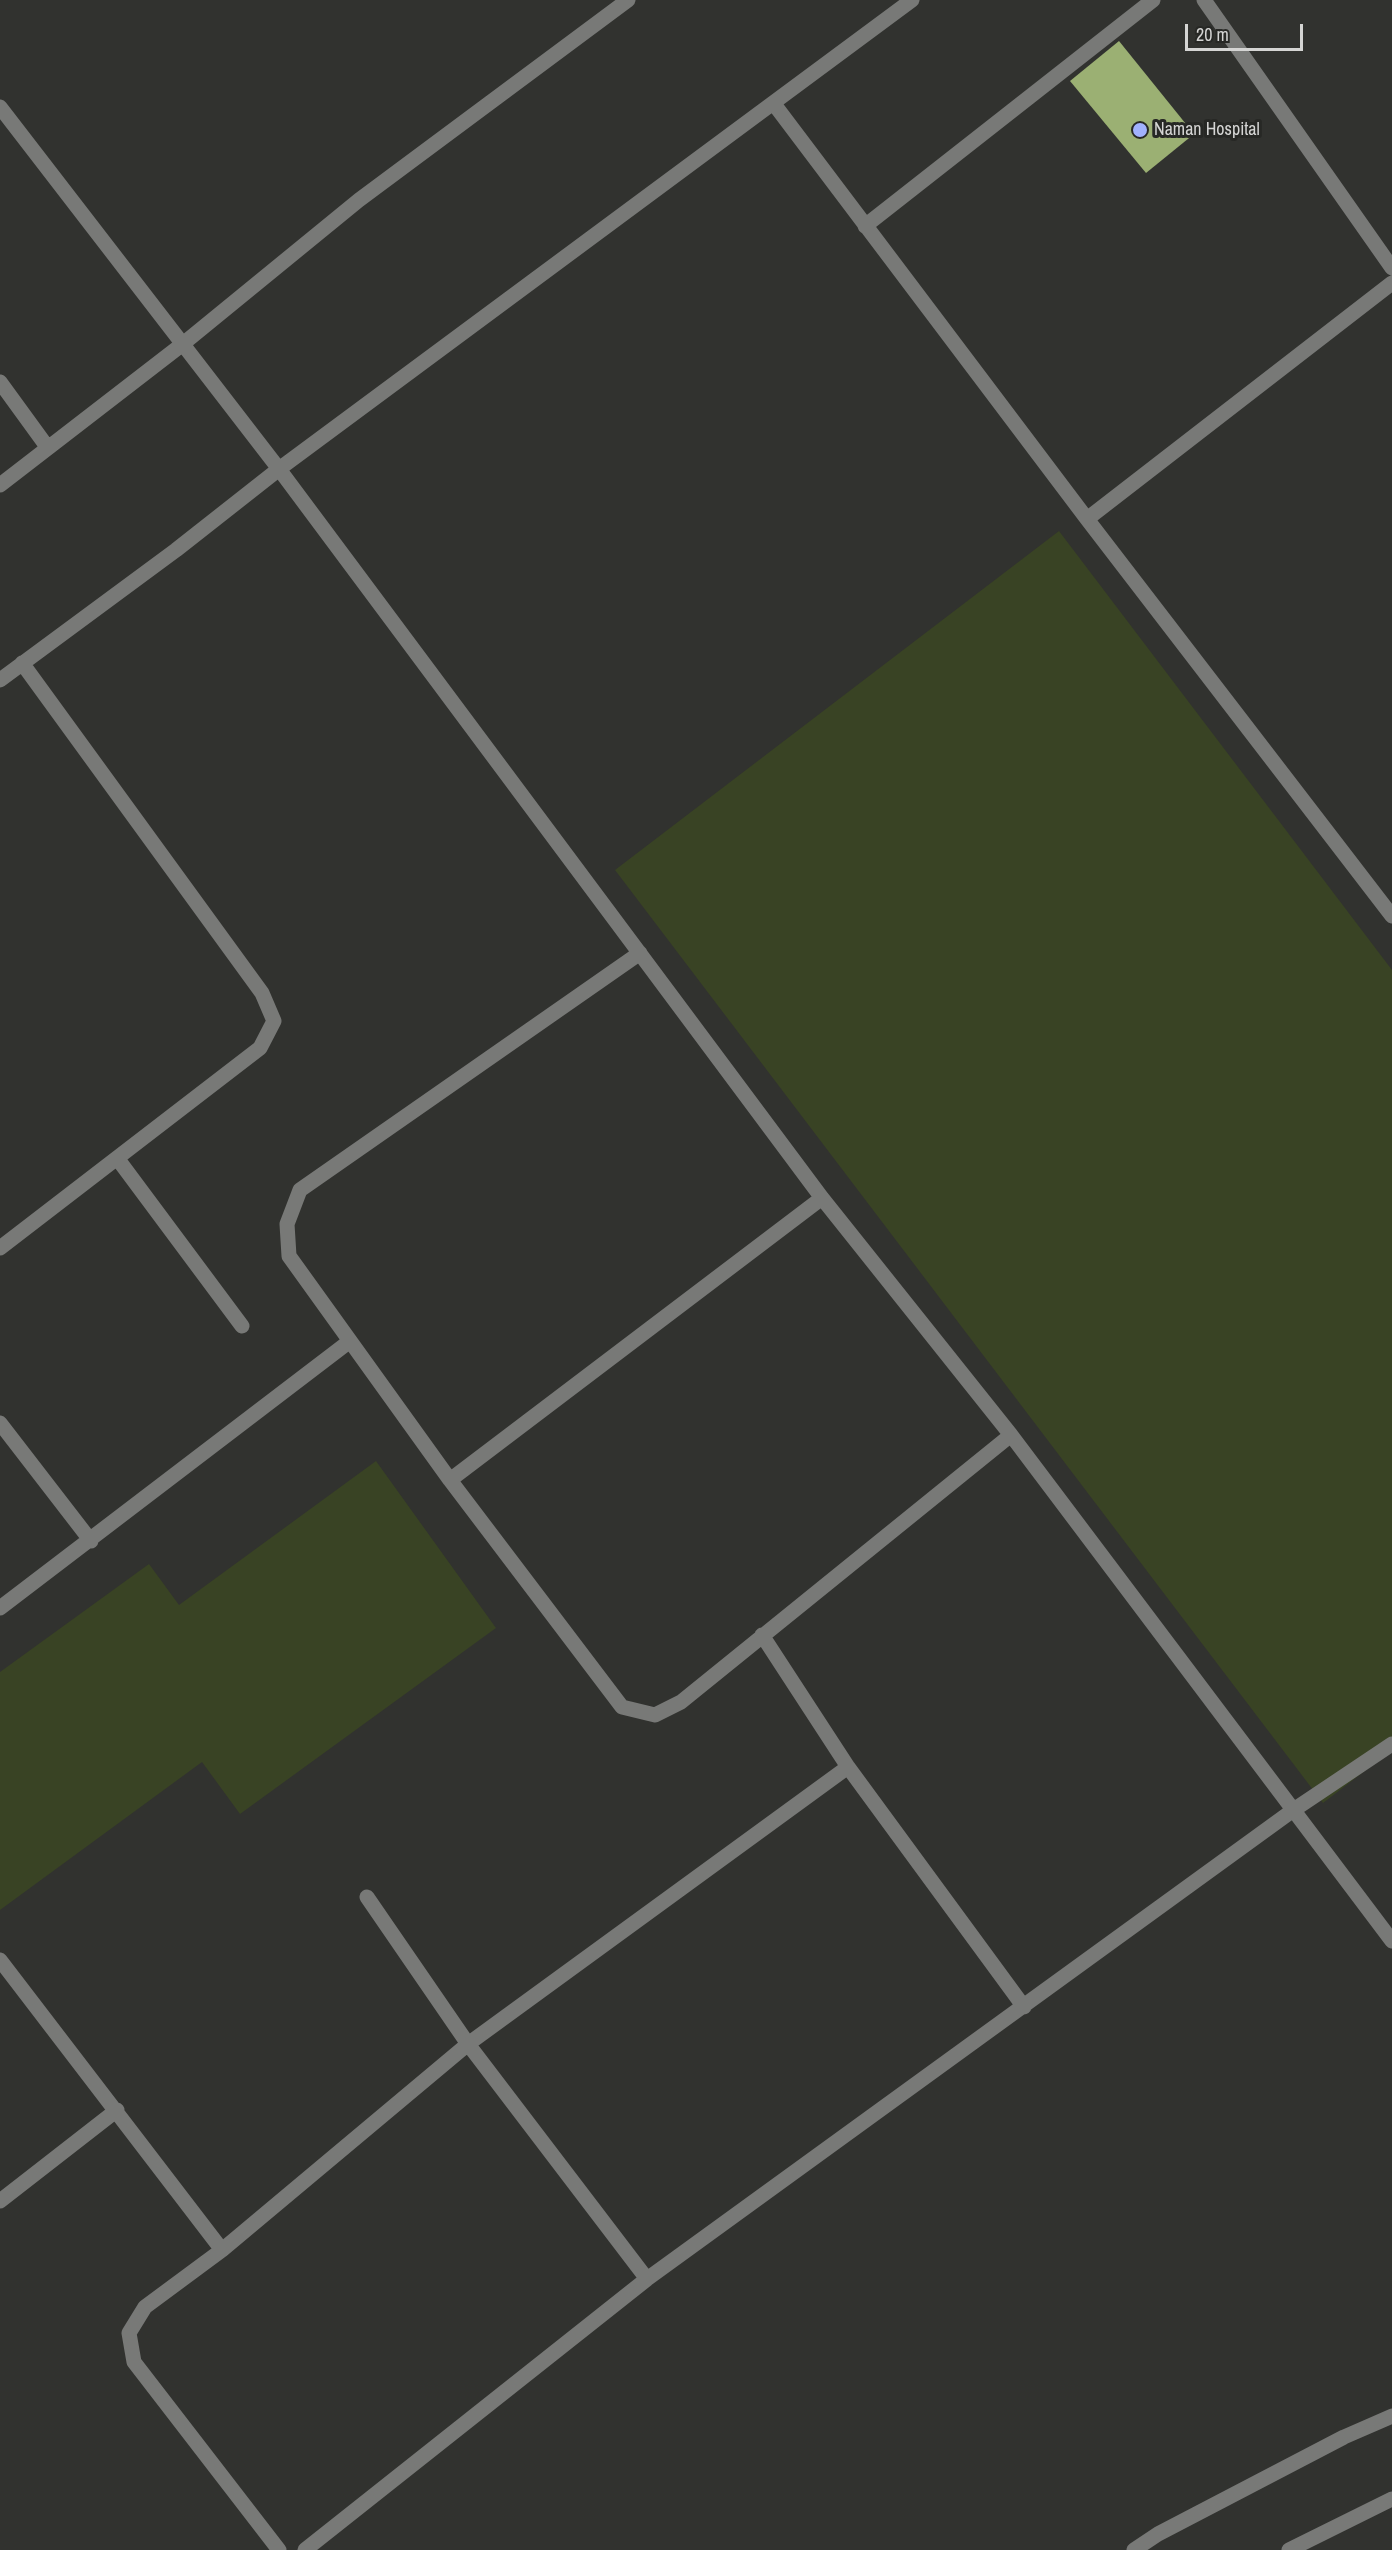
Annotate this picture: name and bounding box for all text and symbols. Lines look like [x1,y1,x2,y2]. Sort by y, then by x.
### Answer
scale bar [1188,12,1306,50]
text: 20 m [1196,22,1229,47]
place label: Naman Hospital [1154,119,1260,141]
marker: Naman Hospital [1131,121,1149,139]

